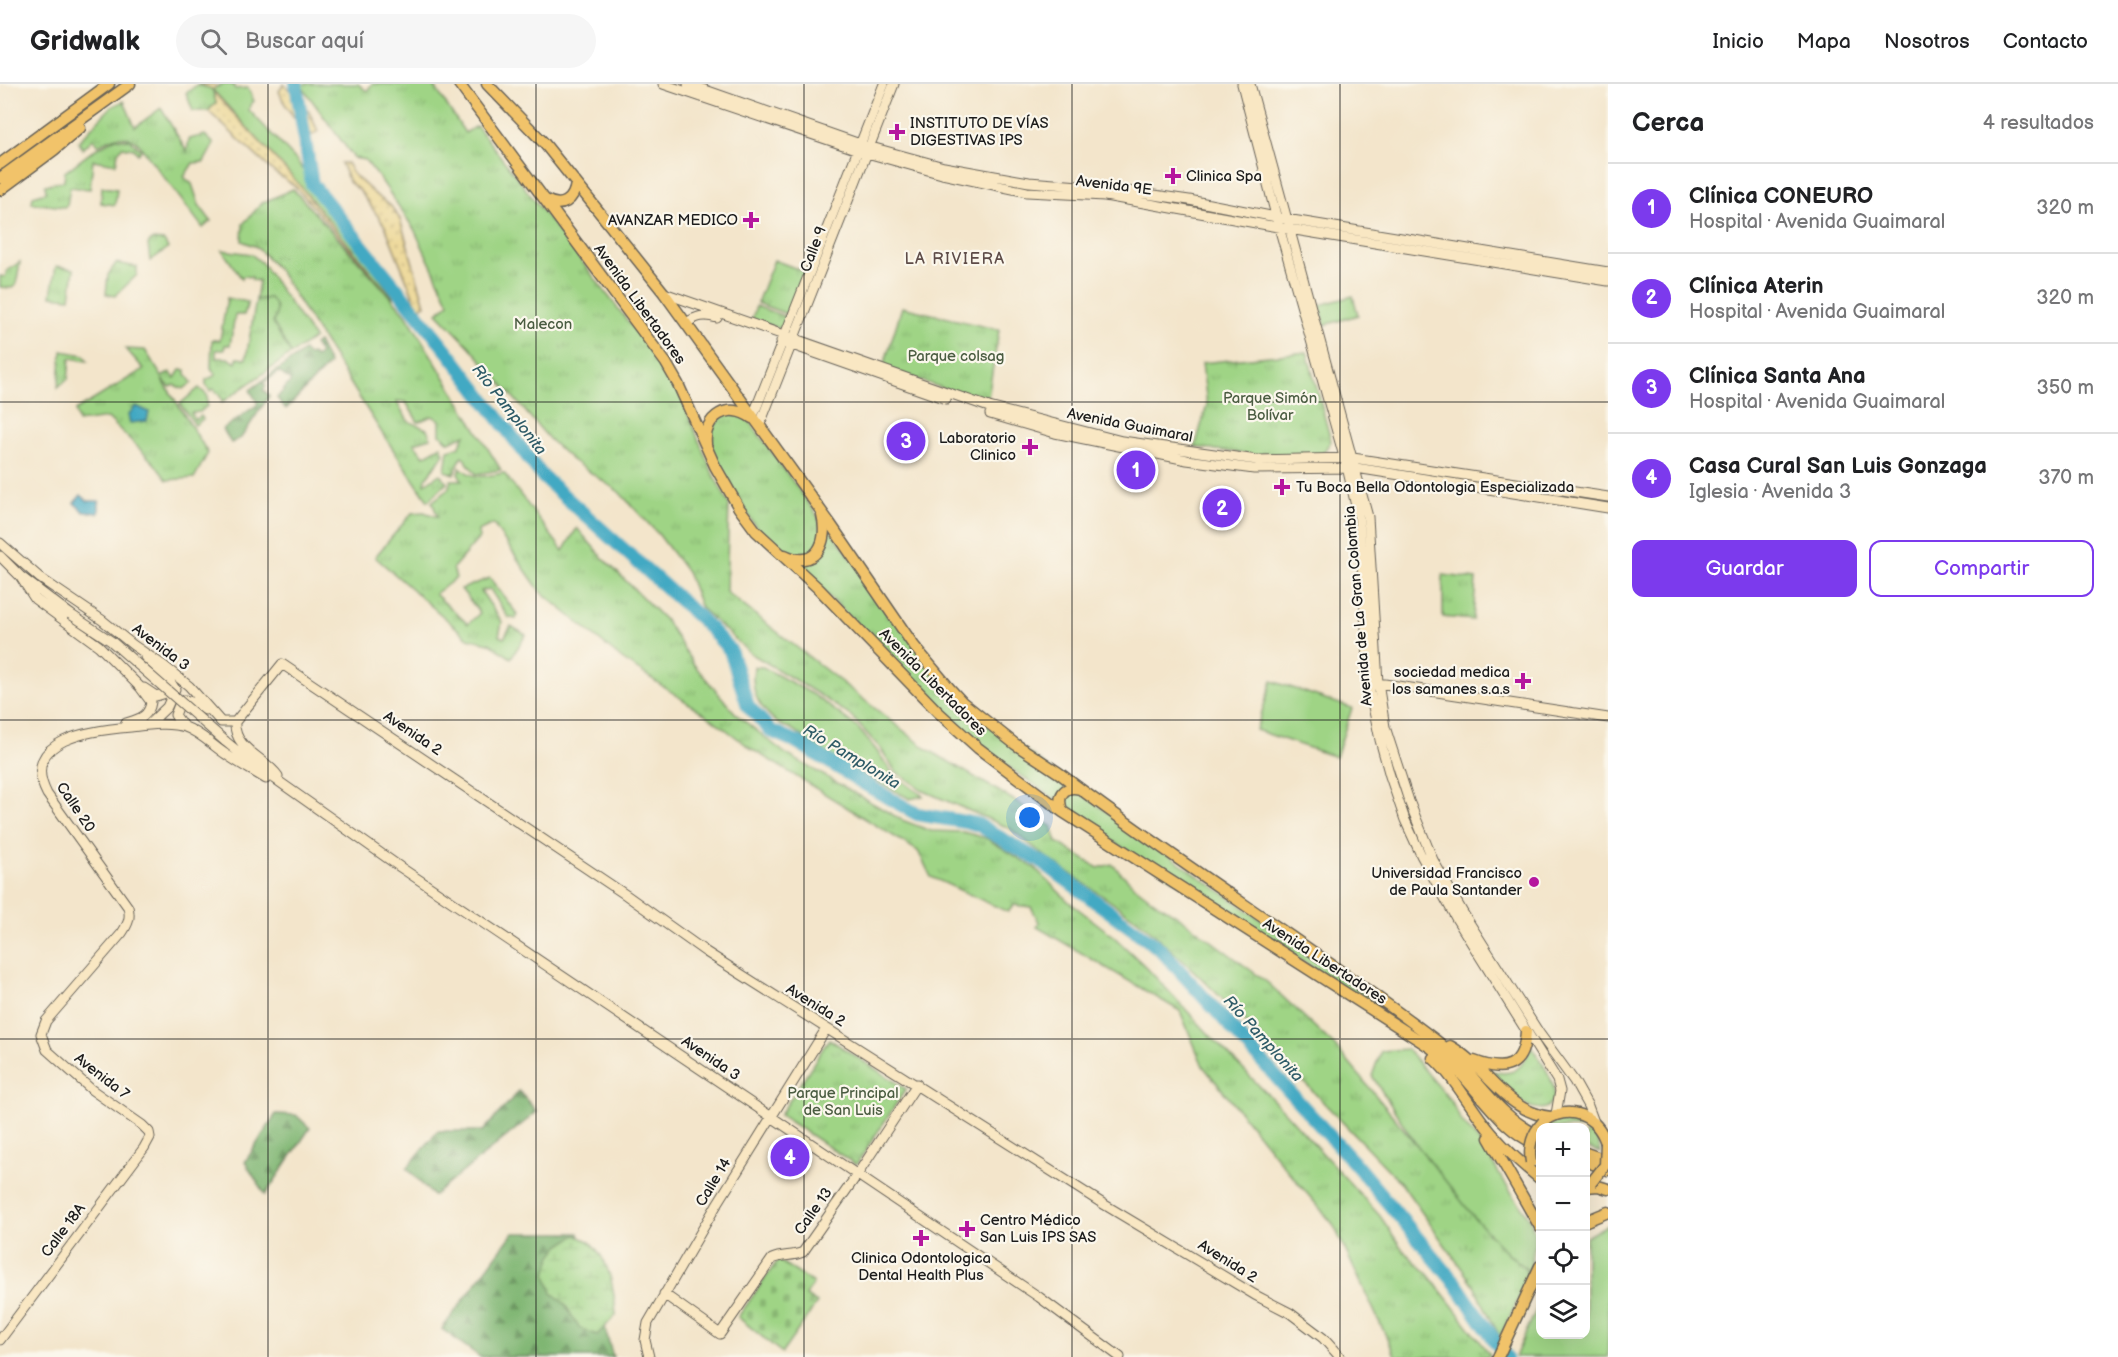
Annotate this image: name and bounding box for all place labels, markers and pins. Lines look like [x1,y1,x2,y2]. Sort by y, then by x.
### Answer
place label: INSTITUTO DE VÍAS DIGESTIVAS IPS [910,114,1049,150]
marker: INSTITUTO DE VÍAS DIGESTIVAS IPS [888,123,906,141]
marker: Clinica Spa [1164,167,1182,185]
place label: Clinica Spa [1186,167,1262,186]
place label: AVANZAR MEDICO [608,211,738,230]
marker: AVANZAR MEDICO [742,211,760,229]
pin: 3 [886,418,926,464]
place label: Laboratorio Clinico [939,429,1016,465]
marker: Laboratorio Clinico [1021,438,1039,456]
pin: 1 [1116,448,1156,492]
marker: Tu Boca Bella Odontologia Especializada [1273,478,1291,496]
place label: Tu Boca Bella Odontologia Especializada [1296,478,1574,497]
pin: 2 [1202,486,1242,530]
place label: sociedad medica los samanes s.a.s [1392,663,1511,699]
marker: sociedad medica los samanes s.a.s [1514,672,1532,690]
place label: Universidad Francisco de Paula Santander [1371,864,1523,900]
marker: Universidad Francisco de Paula Santander [1527,875,1541,889]
pin: 4 [770,1134,810,1180]
place label: Centro Médico San Luis IPS SAS [980,1211,1096,1247]
marker: Centro Médico San Luis IPS SAS [958,1220,976,1238]
marker: Clinica Odontologica Dental Health Plus [912,1229,930,1247]
place label: Clinica Odontologica Dental Health Plus [851,1249,991,1285]

